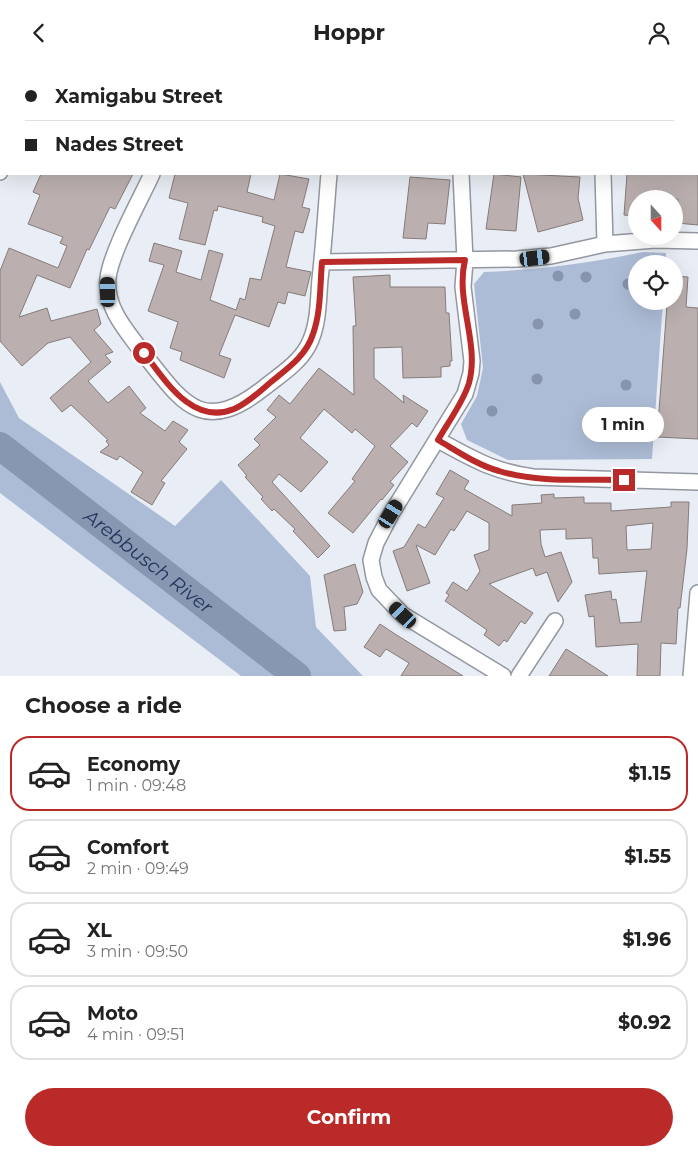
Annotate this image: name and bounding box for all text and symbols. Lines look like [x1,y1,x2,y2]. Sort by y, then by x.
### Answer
icon: back [25,19,53,47]
text: Hoppr [313,19,385,46]
icon: person [645,19,673,47]
text: Xamigabu Street [55,85,223,108]
text: Nades Street [55,133,183,156]
north arrow [628,190,682,245]
map controls [628,190,683,310]
car [519,249,550,267]
button: locate [628,255,683,310]
car [100,277,115,307]
route start [133,342,155,364]
callout: 1 min [583,407,665,443]
text: 1 min [601,415,645,434]
route end [613,469,635,491]
car [376,497,405,531]
water label: Arebbusch River [79,504,218,619]
car [386,599,419,631]
text: Choose a ride [25,692,182,719]
icon: car [27,751,72,796]
text: Economy [87,753,180,776]
text: $1.15 [628,762,671,785]
text: 1 min · 09:48 [87,776,186,795]
icon: car [27,834,72,879]
text: Comfort [87,836,169,859]
text: $1.55 [624,845,671,868]
text: 2 min · 09:49 [87,859,189,878]
icon: car [27,917,72,962]
text: XL [87,919,112,942]
text: $1.96 [622,928,671,951]
text: 3 min · 09:50 [87,942,188,961]
icon: car [27,1000,72,1045]
text: Moto [87,1002,138,1025]
text: $0.92 [618,1011,671,1034]
text: 4 min · 09:51 [87,1025,185,1044]
button: Confirm [25,1088,673,1146]

